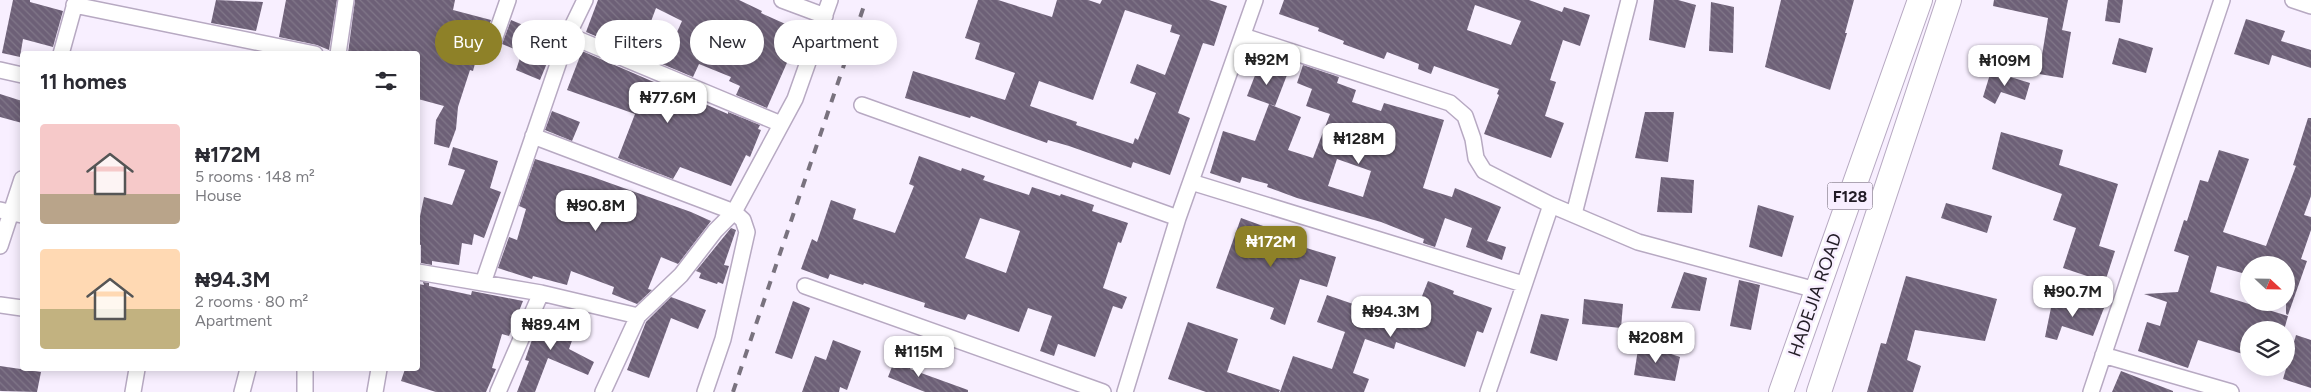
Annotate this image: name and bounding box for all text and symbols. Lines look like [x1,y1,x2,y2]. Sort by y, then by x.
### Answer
chip: Buy [435,20,502,65]
chip: Rent [512,20,585,65]
chip: Filters [595,20,680,65]
chip: New [690,20,764,65]
chip: Apartment [774,20,897,65]
pin: ₦92M [1237,44,1297,86]
pin: ₦109M [1970,44,2040,87]
text: ₦92M [1245,50,1289,69]
text: ₦109M [1979,51,2031,70]
icon: filters [372,67,400,95]
text: 11 homes [40,69,127,94]
pin: ₦77.6M [627,82,709,124]
text: ₦77.6M [640,88,696,107]
pin: ₦128M [1324,122,1394,165]
text: ₦128M [1333,129,1385,148]
text: ₦172M [195,142,261,167]
icon: home [80,144,140,204]
text: 5 rooms · 148 m² [195,167,315,186]
road number: F128 [1828,182,1872,210]
text: House [195,186,241,205]
pin: ₦90.8M [555,190,637,232]
text: ₦90.8M [567,196,625,215]
pin: ₦172M [1236,226,1306,268]
street label: HADEJIA ROAD [1784,230,1846,360]
text: ₦172M [1246,232,1296,251]
north arrow [2240,256,2295,311]
map controls [2240,256,2295,376]
text: ₦94.3M [195,267,271,292]
icon: home [80,269,140,329]
pin: ₦90.7M [2032,276,2114,318]
text: ₦90.7M [2044,282,2102,301]
text: 2 rooms · 80 m² [195,292,308,311]
pin: ₦94.3M [1350,296,1432,338]
text: ₦94.3M [1362,302,1420,321]
pin: ₦89.4M [510,308,592,351]
text: Apartment [195,311,272,330]
text: ₦89.4M [522,315,580,334]
button: layers [2240,321,2295,376]
pin: ₦208M [1621,322,1691,364]
text: ₦208M [1629,328,1683,347]
pin: ₦115M [884,336,954,378]
text: ₦115M [895,342,943,361]

